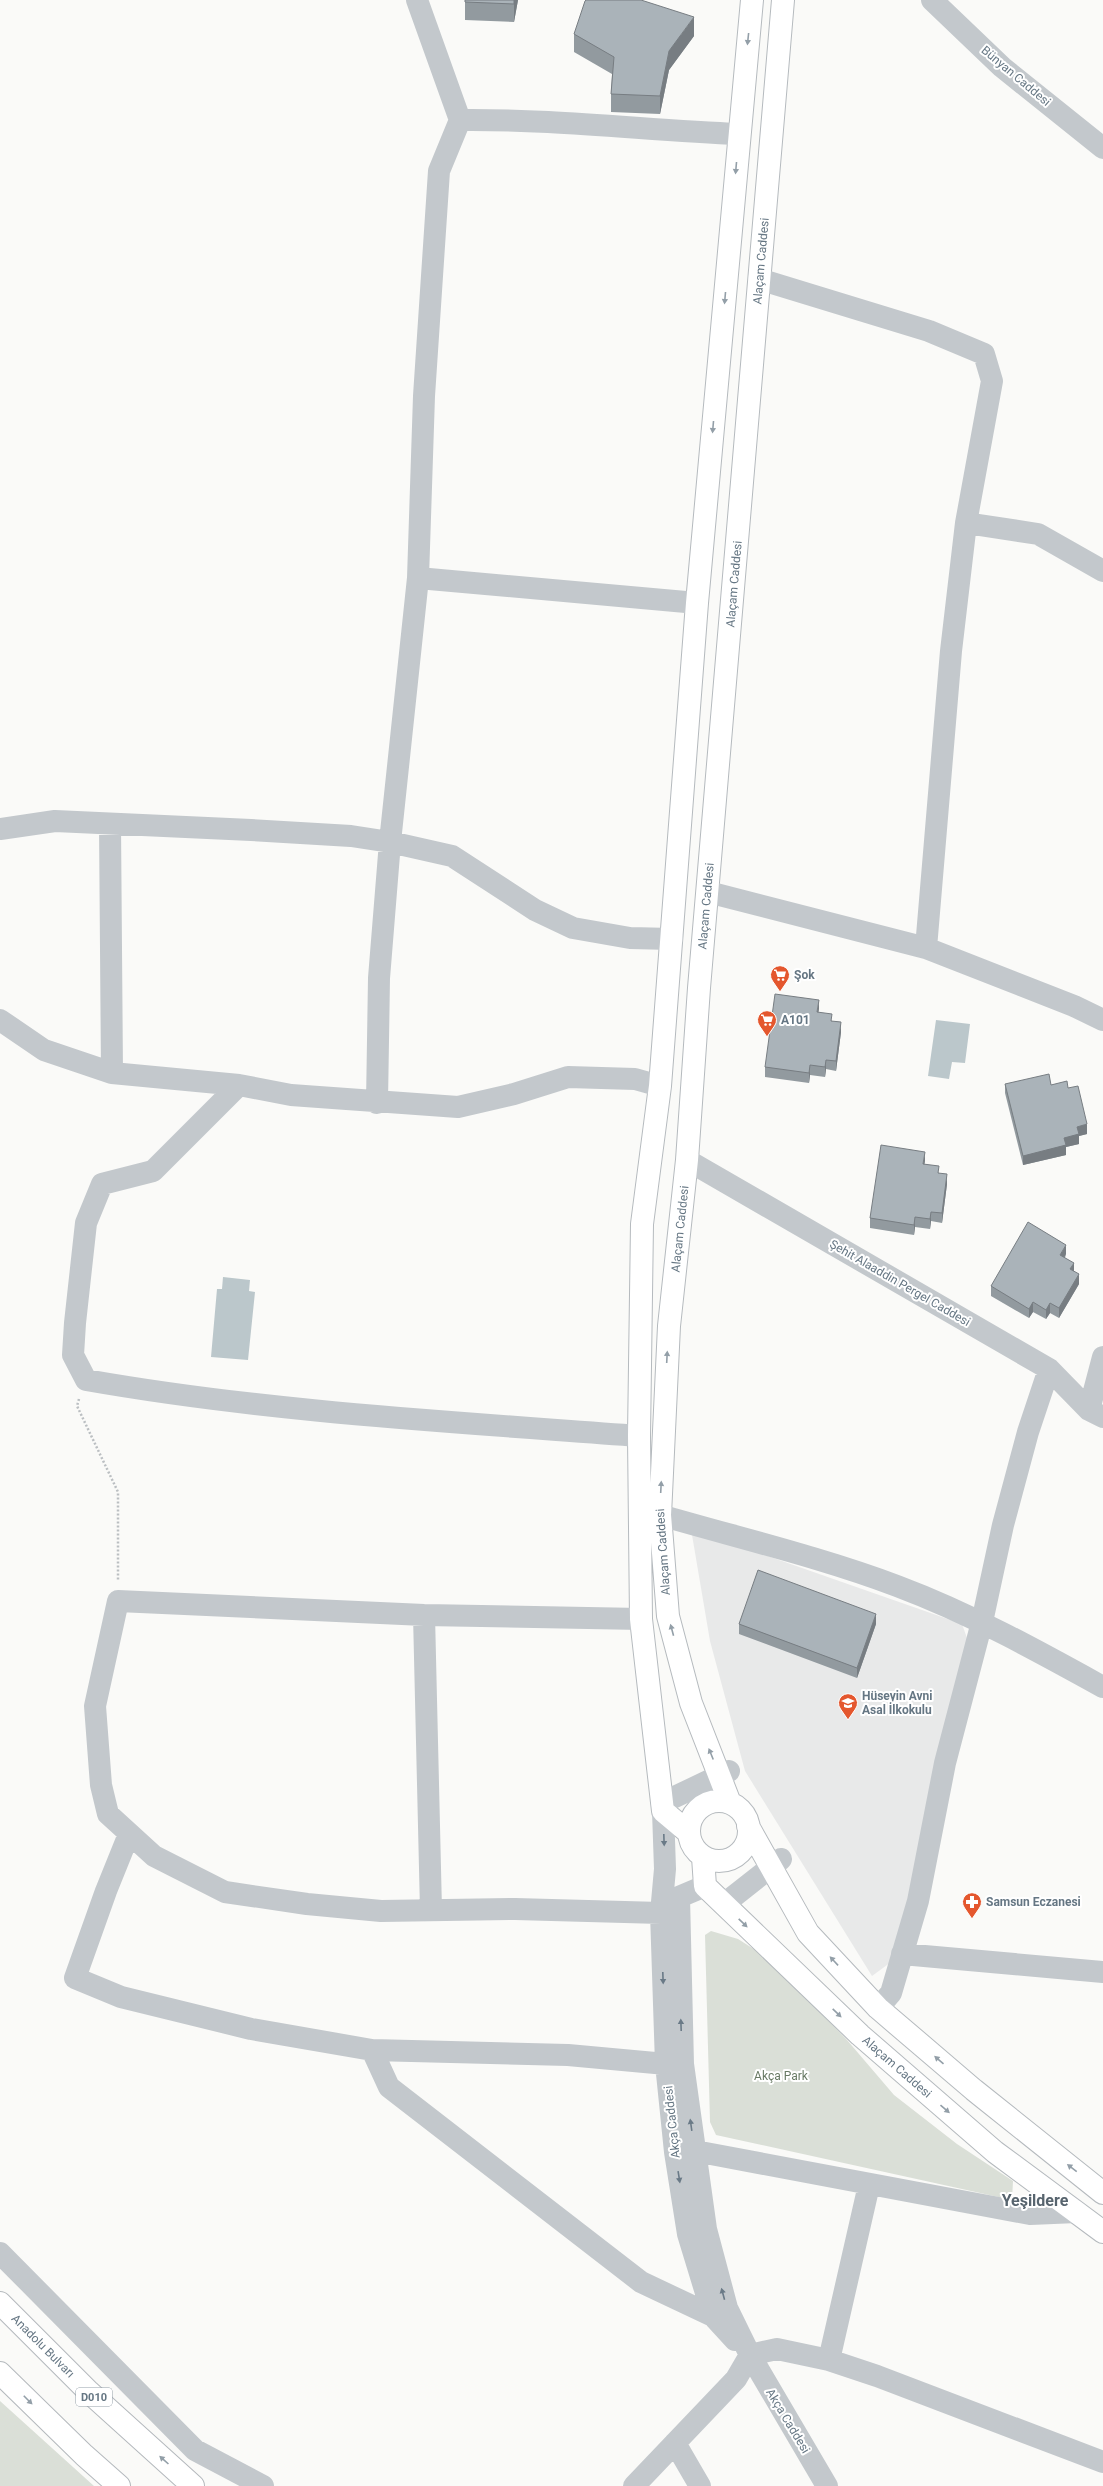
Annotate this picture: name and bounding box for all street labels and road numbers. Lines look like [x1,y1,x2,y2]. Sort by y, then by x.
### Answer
street label: Bünyan Caddesi [979,43,1053,109]
street label: Alaçam Caddesi [750,217,772,305]
street label: Alaçam Caddesi [723,540,745,628]
street label: Alaçam Caddesi [695,862,717,950]
street label: Alaçam Caddesi [668,1185,692,1273]
street label: Şehit Alaaddin Pergel Caddesi [827,1237,973,1329]
street label: Alaçam Caddesi [653,1508,673,1596]
street label: Alaçam Caddesi [860,2033,934,2101]
street label: Akça Caddesi [661,2085,683,2159]
street label: Anadolu Bulvarı [9,2312,77,2380]
street label: Akça Caddesi [763,2386,813,2456]
road number: D010 [76,2388,112,2406]

